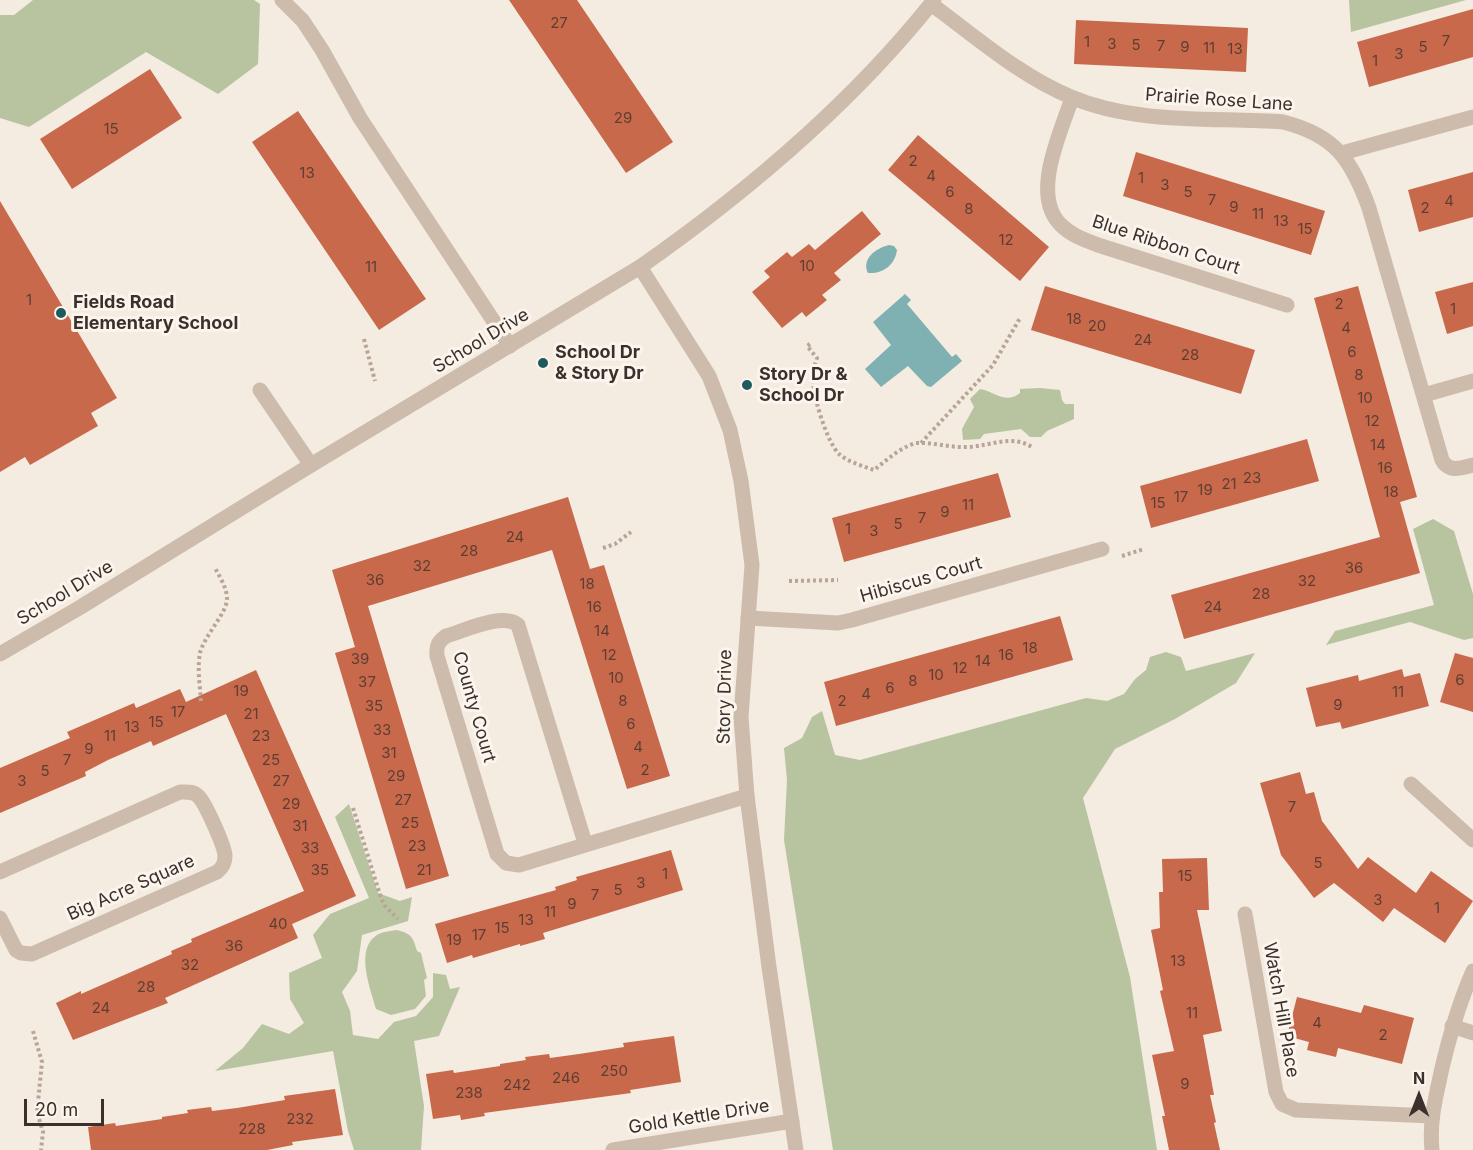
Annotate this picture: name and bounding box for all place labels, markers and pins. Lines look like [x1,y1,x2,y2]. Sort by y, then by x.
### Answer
place label: Fields Road Elementary School [73,292,238,334]
marker: Fields Road Elementary School [54,306,68,320]
place label: School Dr & Story Dr [555,342,644,385]
marker: School Dr & Story Dr [536,356,550,370]
place label: Story Dr & School Dr [759,364,848,406]
marker: Story Dr & School Dr [740,378,754,392]

